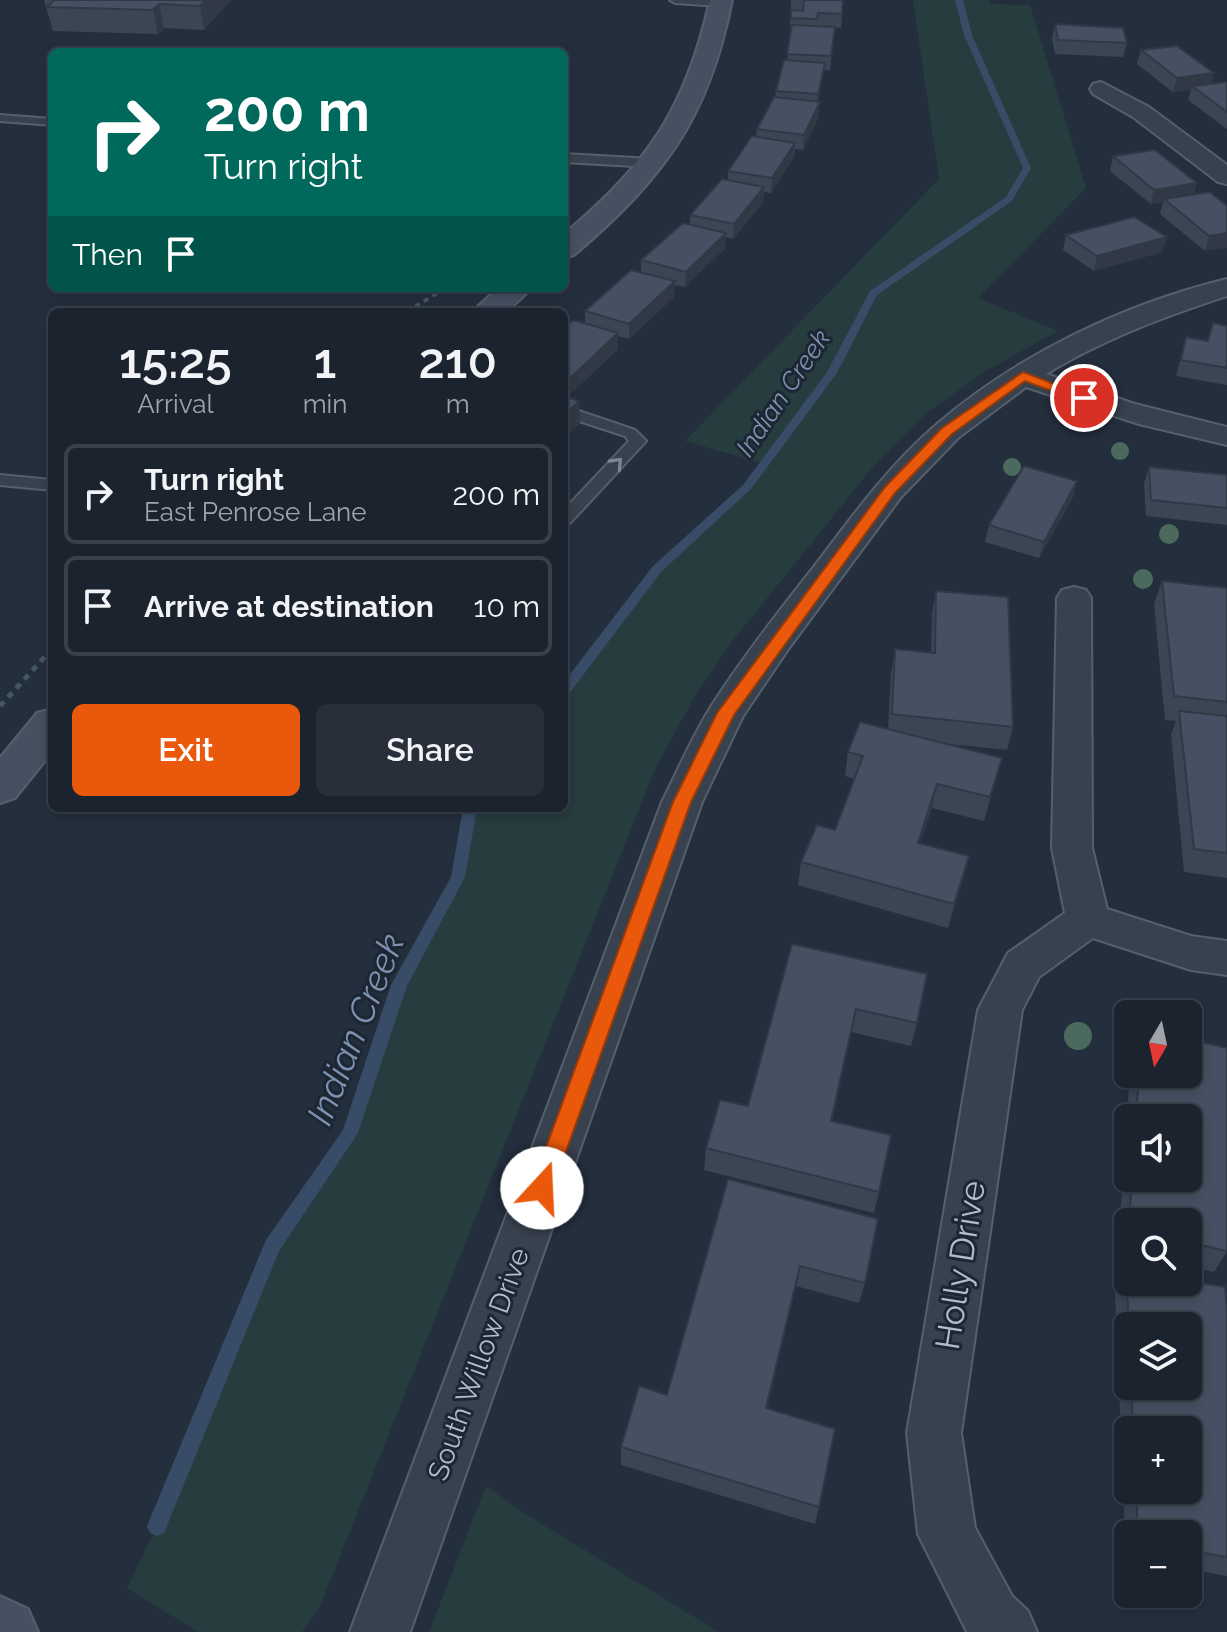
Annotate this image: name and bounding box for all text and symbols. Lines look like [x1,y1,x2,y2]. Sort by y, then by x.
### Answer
text: 200 m [204,78,370,144]
icon: right [72,80,176,184]
text: Turn right [204,145,363,187]
icon: arrive [159,232,203,276]
text: Then [72,237,143,272]
water label: Indian Creek [730,324,836,462]
text: 15:25 [119,333,232,389]
text: 1 [314,333,336,389]
text: 210 [418,333,497,389]
pin [1050,364,1118,432]
icon: arrive [1062,376,1106,420]
text: Arrival [137,389,213,419]
text: min [303,389,347,419]
text: m [446,389,470,419]
one-way arrow [608,458,623,472]
text: Turn right [144,462,284,497]
icon: right [76,472,120,516]
text: 200 m [452,477,540,512]
text: East Penrose Lane [144,497,367,527]
icon: arrive [76,584,120,628]
text: Arrive at destination [144,589,434,624]
text: 10 m [474,589,540,624]
button: Exit [72,704,300,796]
button: Share [316,704,544,796]
water label: Indian Creek [298,927,412,1131]
north arrow [1114,1000,1202,1088]
map controls [1114,1000,1202,1608]
button: sound [1114,1104,1202,1192]
position arrow [500,1146,584,1230]
street label: Holly Drive [927,1178,993,1352]
button: search [1114,1208,1202,1296]
street label: South Willow Drive [421,1243,536,1485]
button: layers [1114,1312,1202,1400]
button: + [1114,1416,1202,1504]
button: − [1114,1520,1202,1608]

